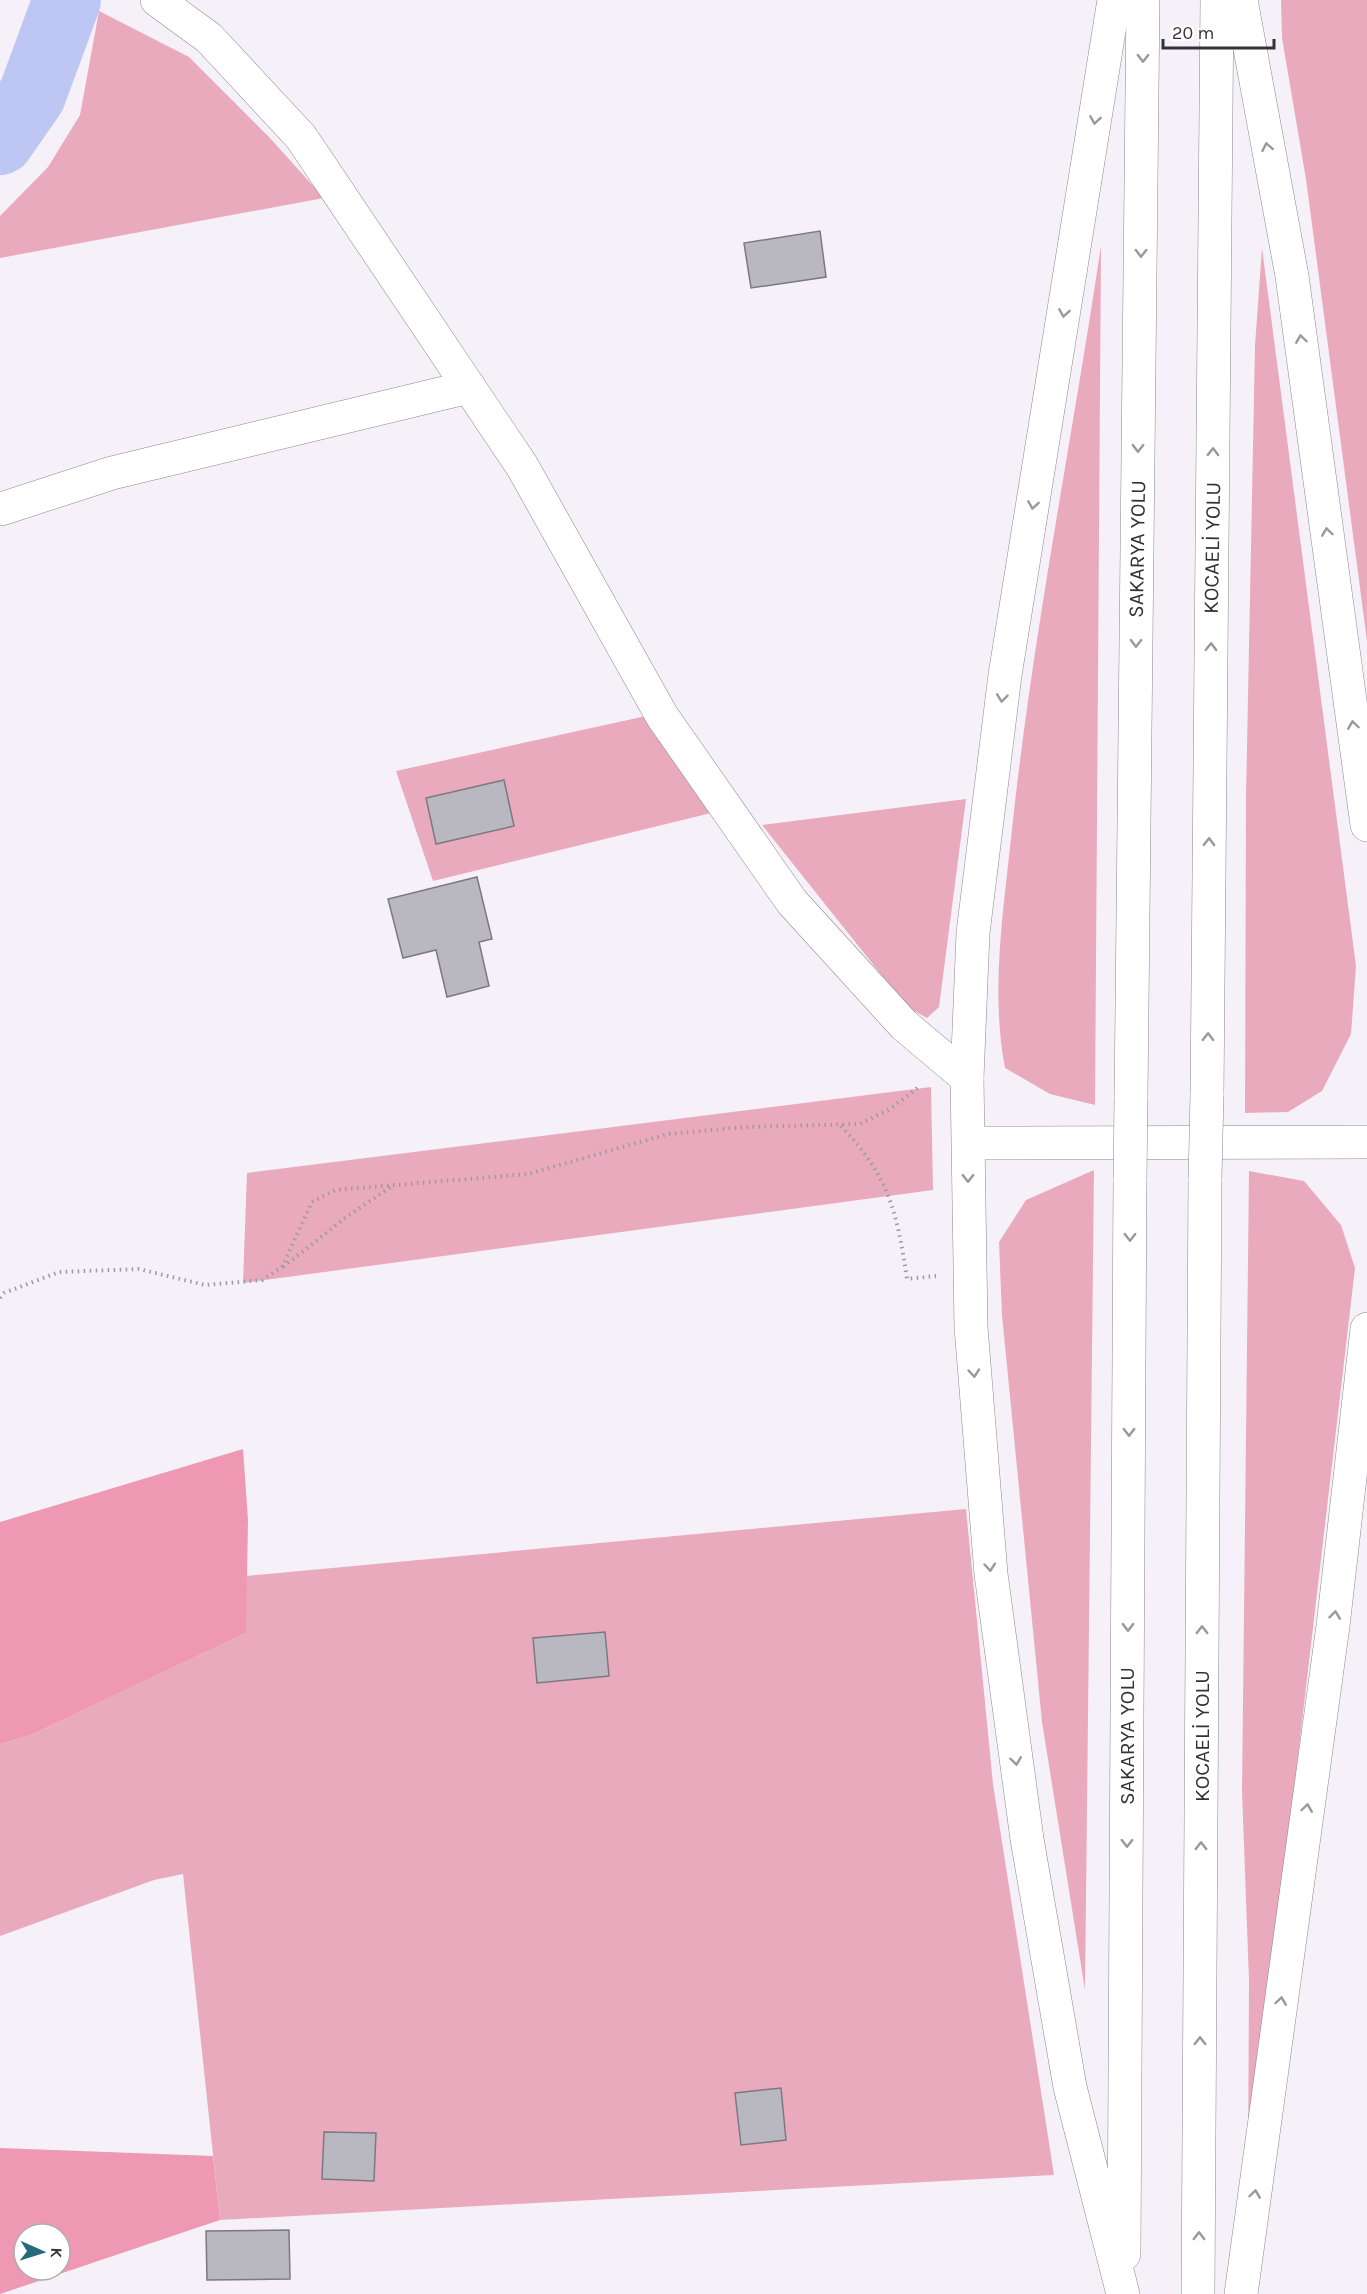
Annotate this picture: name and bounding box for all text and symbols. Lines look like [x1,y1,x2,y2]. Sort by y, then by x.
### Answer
scale bar [1163,12,1274,50]
text: 20 m [1172,22,1214,44]
one-way arrow [1137,54,1149,63]
one-way arrow [1090,115,1102,125]
one-way arrow [1261,142,1274,152]
one-way arrow [1134,249,1147,258]
one-way arrow [1058,307,1071,317]
one-way arrow [1295,334,1307,343]
one-way arrow [1132,444,1144,453]
one-way arrow [1207,447,1219,456]
street label: SAKARYA YOLU [1124,480,1150,618]
street label: KOCAELİ YOLU [1199,482,1225,614]
one-way arrow [1027,500,1039,510]
one-way arrow [1321,527,1334,537]
one-way arrow [1130,639,1142,648]
one-way arrow [1205,642,1217,651]
one-way arrow [996,693,1009,702]
one-way arrow [1348,721,1360,730]
one-way arrow [1203,837,1216,846]
one-way arrow [1202,1032,1214,1041]
one-way arrow [962,1174,974,1183]
one-way arrow [1124,1233,1136,1242]
one-way arrow [968,1369,981,1378]
one-way arrow [1123,1428,1135,1437]
one-way arrow [983,1563,996,1572]
one-way arrow [1328,1610,1340,1619]
one-way arrow [1122,1623,1134,1632]
one-way arrow [1196,1625,1209,1634]
street label: SAKARYA YOLU [1115,1667,1139,1805]
street label: KOCAELİ YOLU [1190,1670,1214,1802]
one-way arrow [1010,1756,1022,1765]
one-way arrow [1301,1803,1313,1813]
one-way arrow [1120,1839,1133,1848]
one-way arrow [1195,1841,1207,1850]
one-way arrow [1274,1997,1286,2006]
one-way arrow [1194,2036,1206,2045]
one-way arrow [1249,2190,1261,2199]
north arrow [12,2222,72,2282]
one-way arrow [1193,2231,1205,2240]
text: K [47,2247,66,2259]

